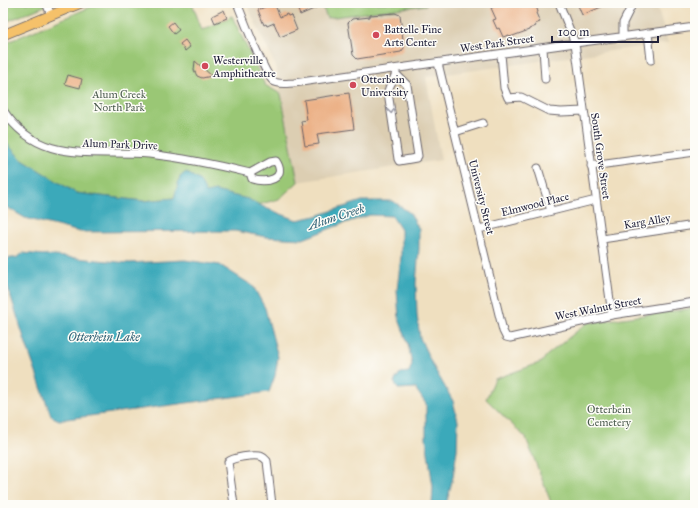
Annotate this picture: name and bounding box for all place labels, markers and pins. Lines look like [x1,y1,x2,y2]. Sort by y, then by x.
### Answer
place label: Battelle Fine Arts Center [383,23,442,49]
marker: Battelle Fine Arts Center [371,30,381,40]
place label: Westerville Amphitheatre [212,54,276,80]
marker: Westerville Amphitheatre [200,61,210,71]
place label: Otterbein University [361,73,409,99]
marker: Otterbein University [348,80,358,90]

